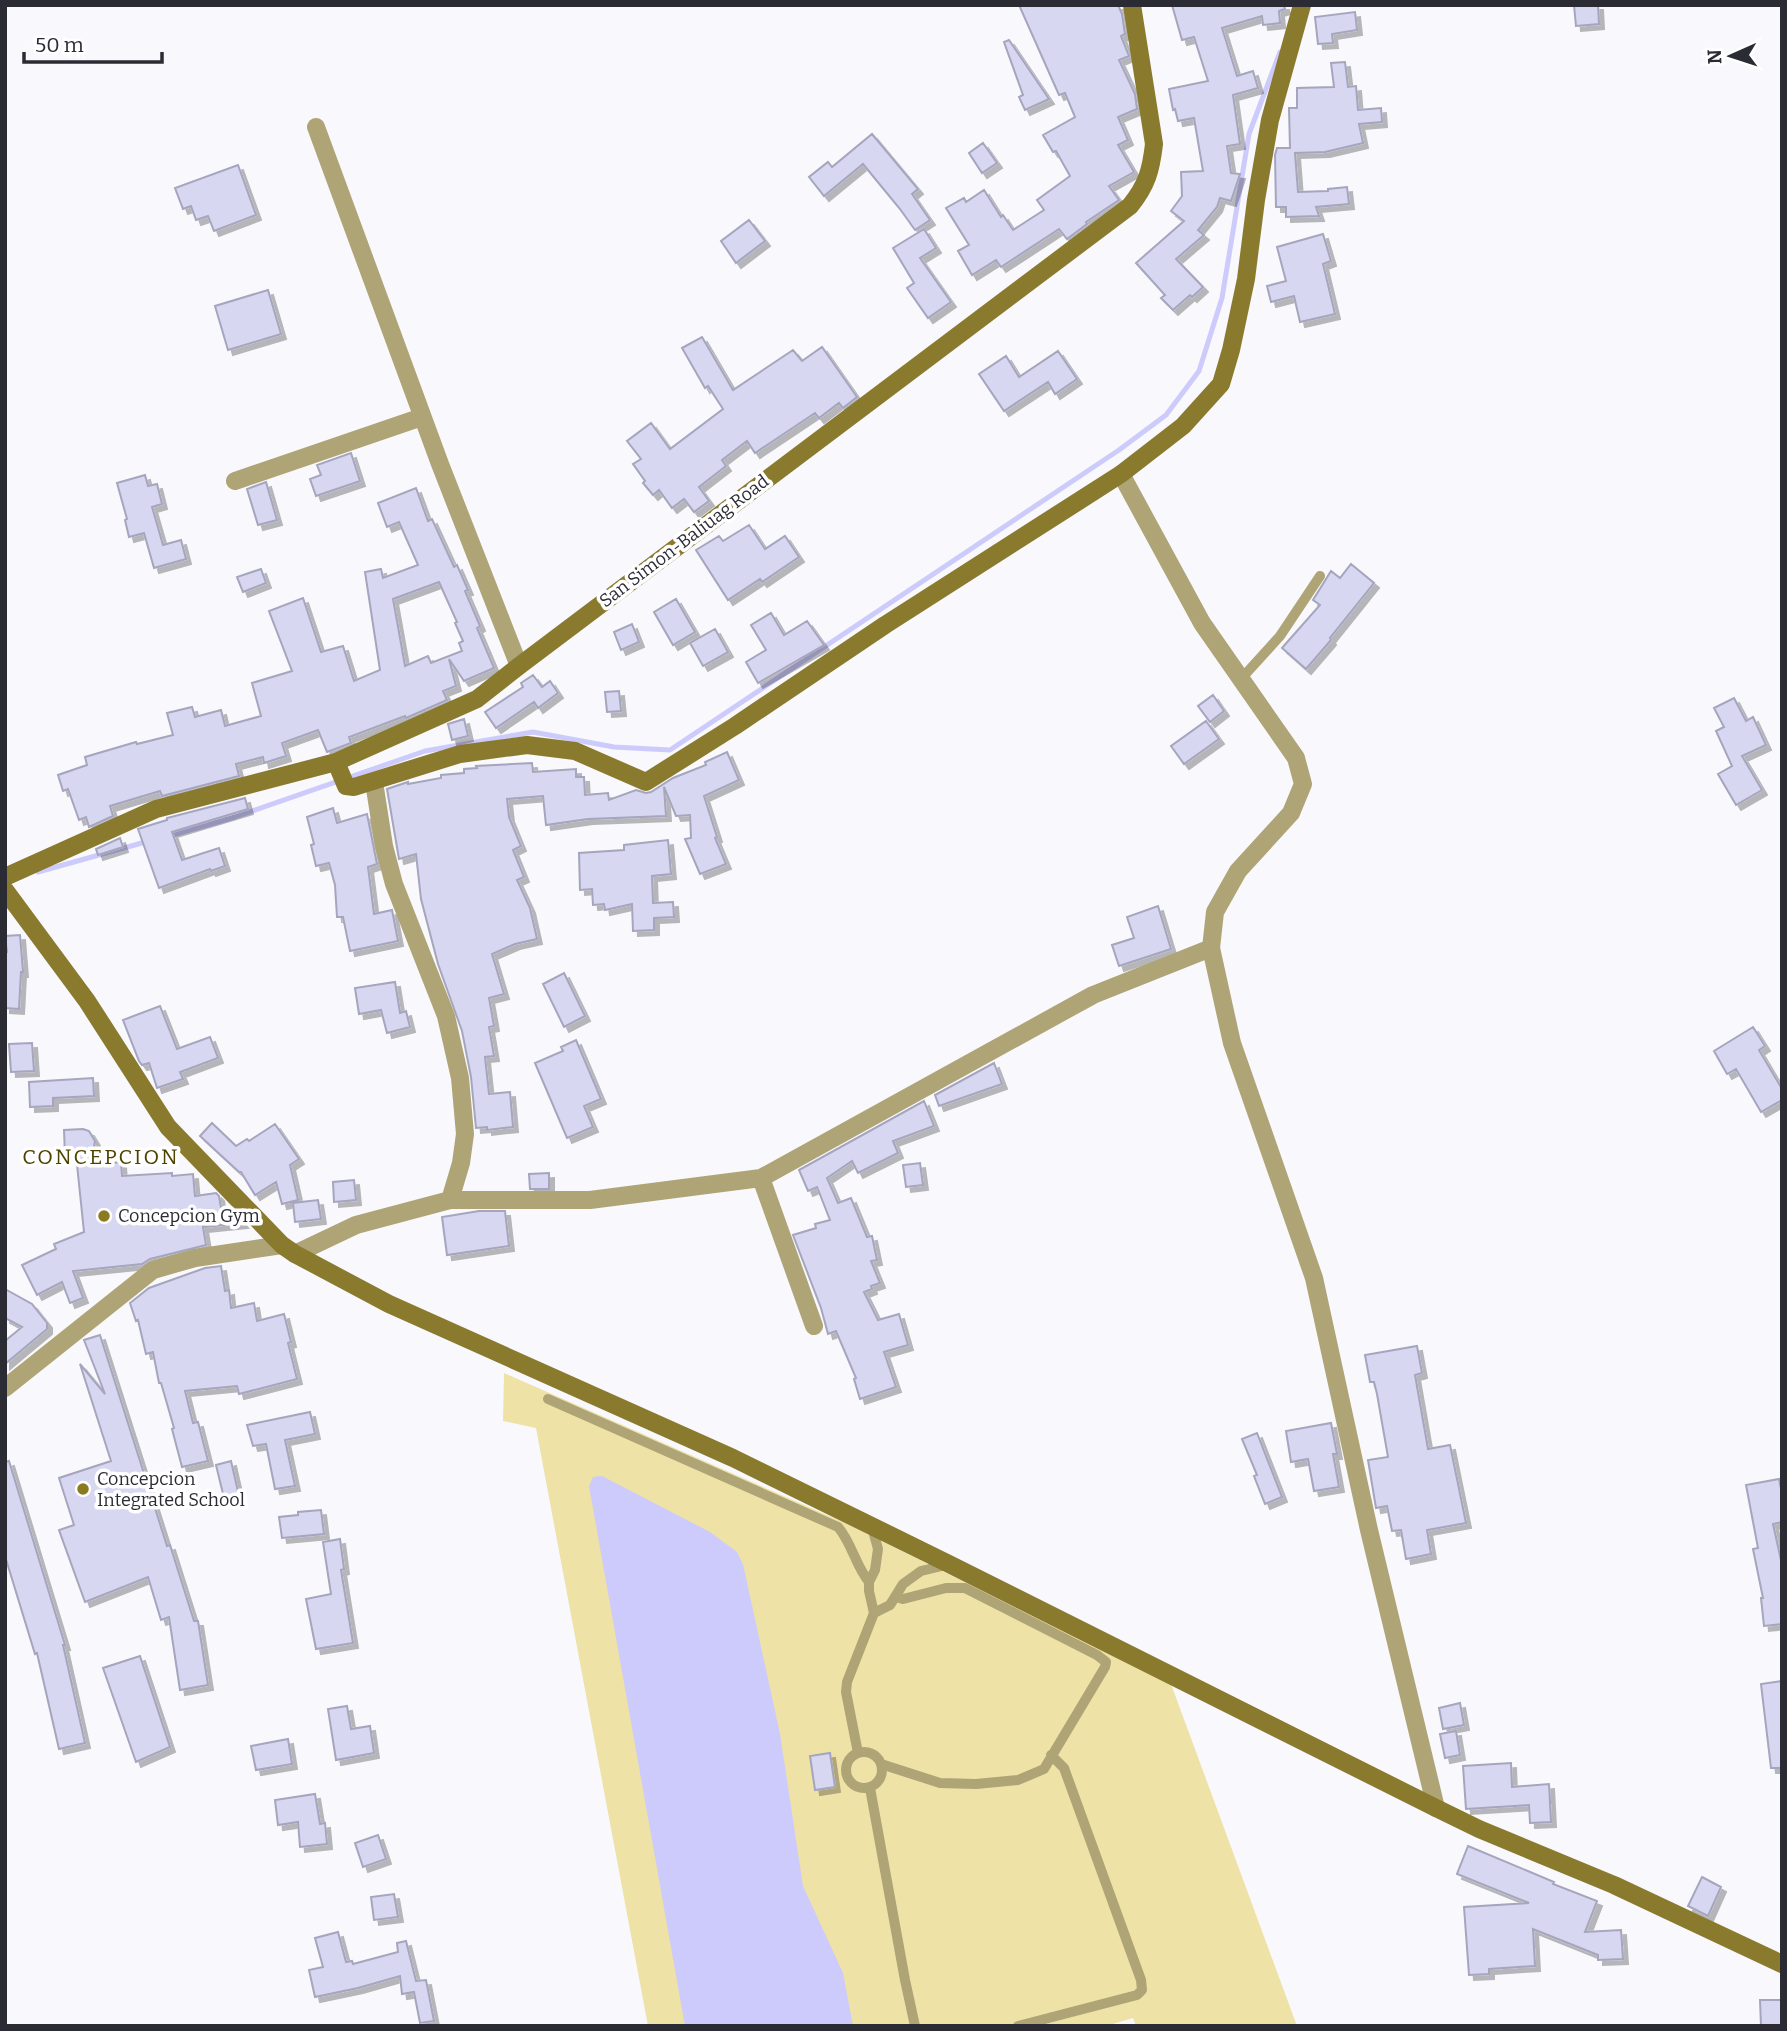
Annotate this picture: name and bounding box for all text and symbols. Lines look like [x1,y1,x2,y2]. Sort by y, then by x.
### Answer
scale bar [24,21,163,65]
north arrow [1696,21,1766,91]
text: 50 m [35,32,84,58]
text: N [1703,49,1726,65]
street label: San Simon-Baliuag Road [595,470,773,612]
district label: CONCEPCION [22,1144,180,1170]
place label: Concepcion Gym [118,1205,260,1227]
marker: Concepcion Gym [96,1208,112,1224]
place label: Concepcion Integrated School [97,1468,245,1511]
marker: Concepcion Integrated School [75,1481,91,1497]

